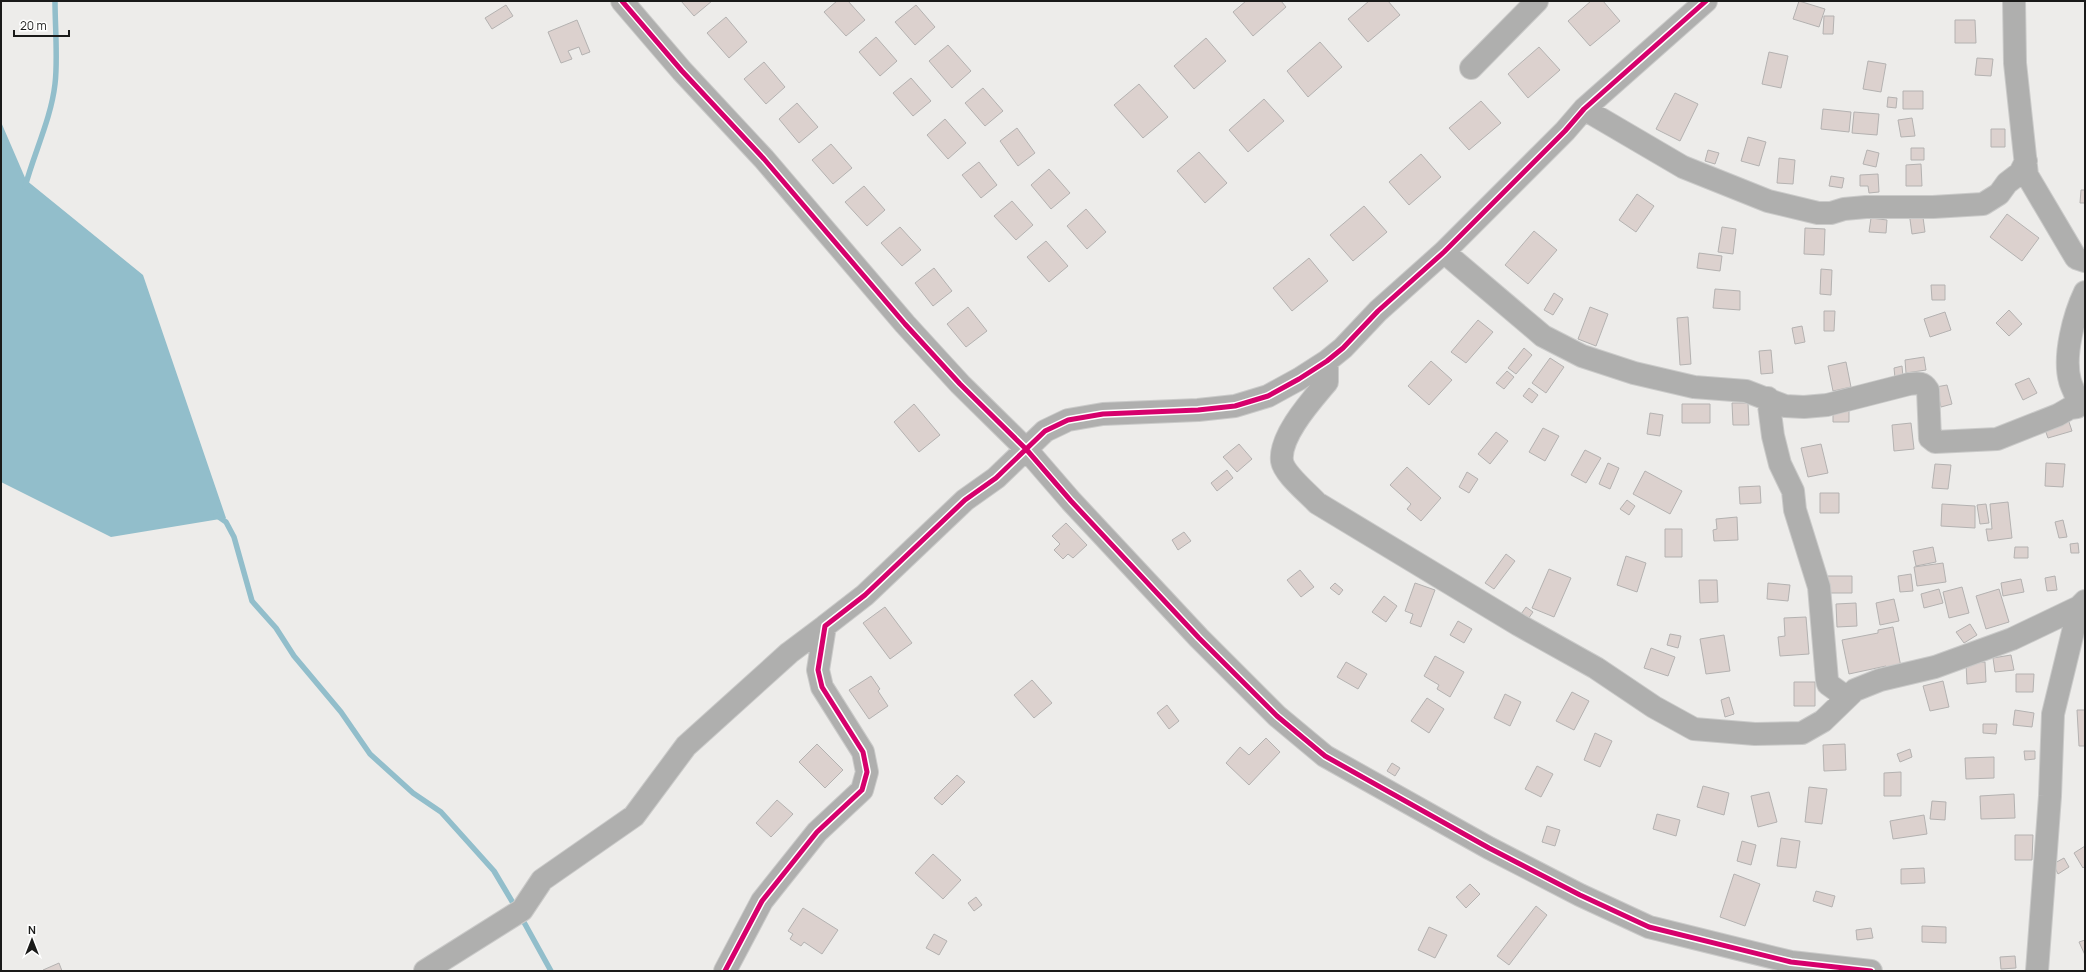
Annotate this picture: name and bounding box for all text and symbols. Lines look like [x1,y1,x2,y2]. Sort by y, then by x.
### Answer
scale bar [14,12,69,38]
text: 20 m [20,17,47,34]
north arrow [12,920,52,960]
text: N [28,922,36,937]

